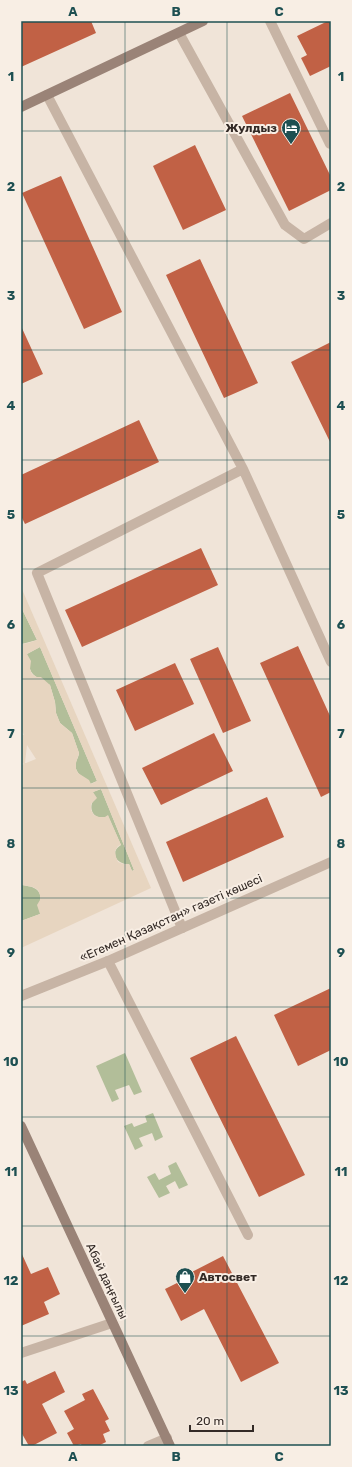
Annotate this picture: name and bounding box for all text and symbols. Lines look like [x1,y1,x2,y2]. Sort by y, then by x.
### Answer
text: A [68,4,78,19]
text: B [171,4,181,19]
text: C [274,4,284,19]
text: 1 [8,69,14,84]
text: 1 [338,69,344,84]
hotel icon: Жулдыз [280,117,302,145]
place label: Жулдыз [226,121,277,135]
text: 2 [7,179,15,194]
text: 2 [337,179,345,194]
text: 3 [7,288,16,303]
text: 3 [337,288,346,303]
text: 4 [7,398,16,413]
text: 4 [337,398,346,413]
text: 5 [7,507,15,522]
text: 5 [337,507,345,522]
text: 6 [7,617,16,632]
text: 6 [337,617,346,632]
text: 7 [7,726,15,741]
text: 7 [337,726,345,741]
text: 8 [7,836,16,851]
text: 8 [337,836,346,851]
street label: «Егемен Қазақстан» газеті көшесі [78,871,264,965]
text: 9 [7,945,15,960]
text: 9 [337,945,345,960]
text: 10 [3,1054,19,1069]
text: 10 [333,1054,349,1069]
text: 11 [5,1164,17,1179]
text: 11 [335,1164,347,1179]
street label: Абай даңғылы [83,1241,131,1321]
shop icon: Автосвет [174,1266,196,1294]
place label: Автосвет [199,1270,257,1284]
text: 12 [4,1273,18,1288]
text: 12 [334,1273,348,1288]
text: 13 [3,1383,19,1398]
text: 13 [333,1383,349,1398]
scale bar [190,1407,253,1433]
text: 20 m [196,1414,224,1428]
text: A [68,1449,78,1464]
text: B [171,1449,181,1464]
text: C [274,1449,284,1464]

